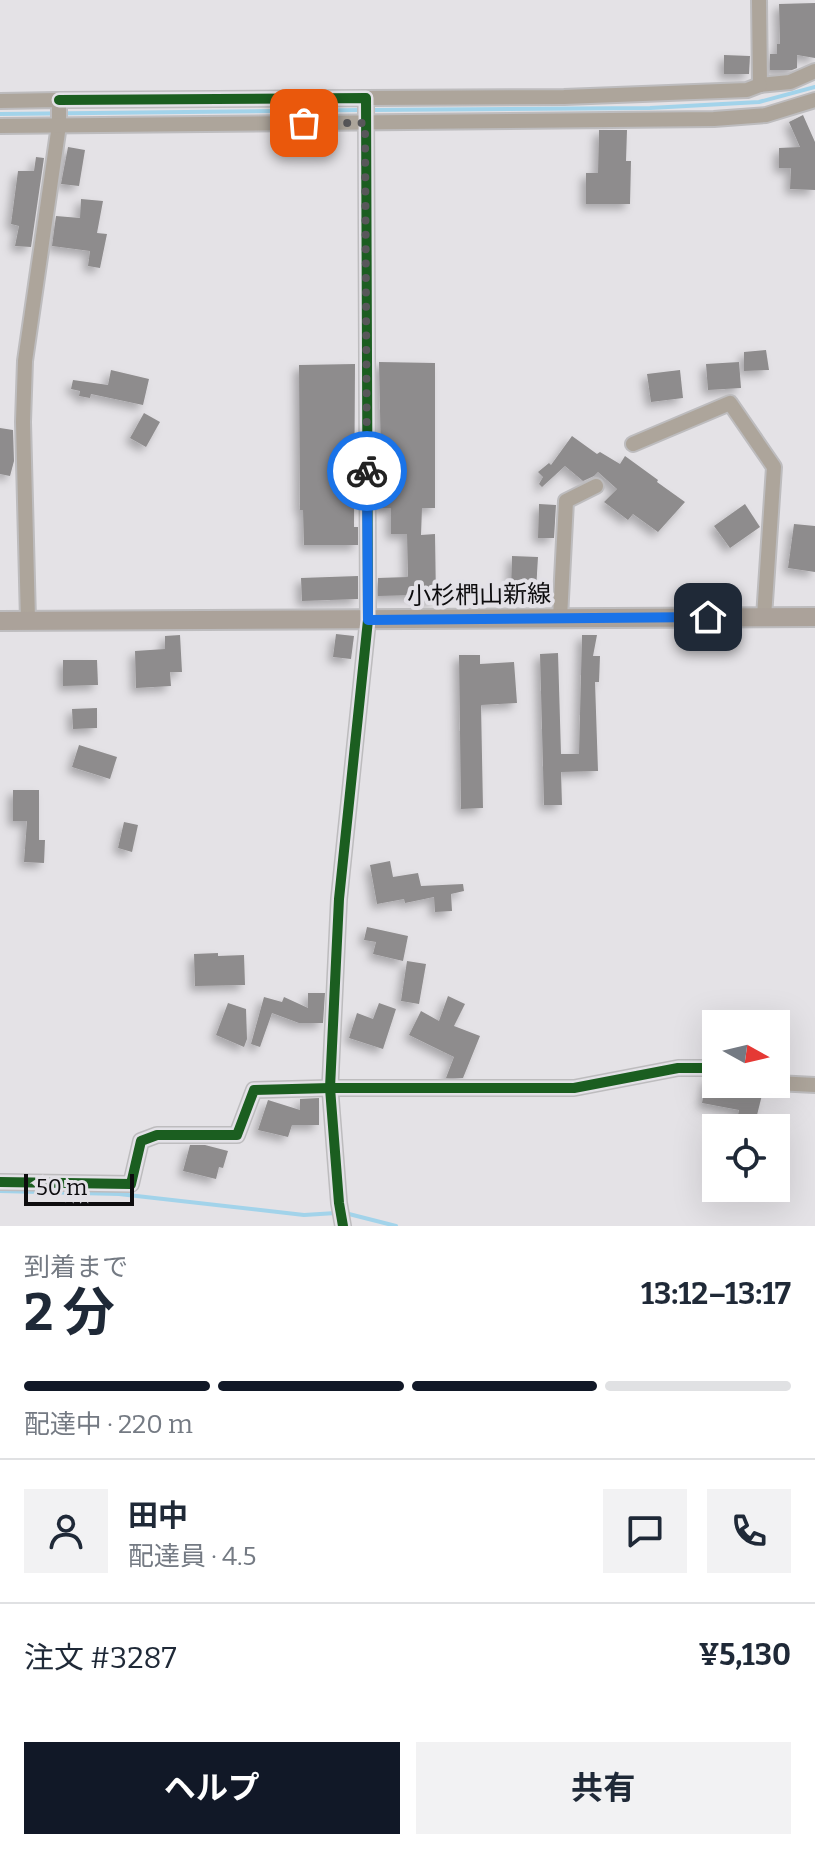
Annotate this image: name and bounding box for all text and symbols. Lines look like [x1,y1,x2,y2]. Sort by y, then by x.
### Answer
pin [270,89,338,157]
icon: bag [282,101,326,145]
courier [327,431,407,511]
icon: bike [345,449,389,493]
street label: 小杉椚山新線 [407,580,551,610]
pin [674,583,742,651]
icon: home [686,595,730,639]
north arrow [702,1010,790,1098]
map controls [702,1010,790,1202]
button: locate [702,1114,790,1202]
scale bar [24,1170,134,1206]
text: 50 m [36,1174,87,1201]
text: 到着まで [24,1252,128,1283]
text: 13:12–13:17 [641,1276,791,1312]
text: 2 分 [24,1281,115,1344]
text: 配達中 · 220 m [24,1409,193,1440]
button: person [24,1489,108,1573]
button: chat [603,1489,687,1573]
button: phone [707,1489,791,1573]
text: 田中 [128,1498,188,1534]
text: 配達員 · 4.5 [128,1541,256,1572]
text: ¥5,130 [699,1637,791,1673]
text: 注文 #3287 [24,1640,177,1676]
button: ヘルプ [24,1742,400,1834]
button: 共有 [416,1742,791,1834]

